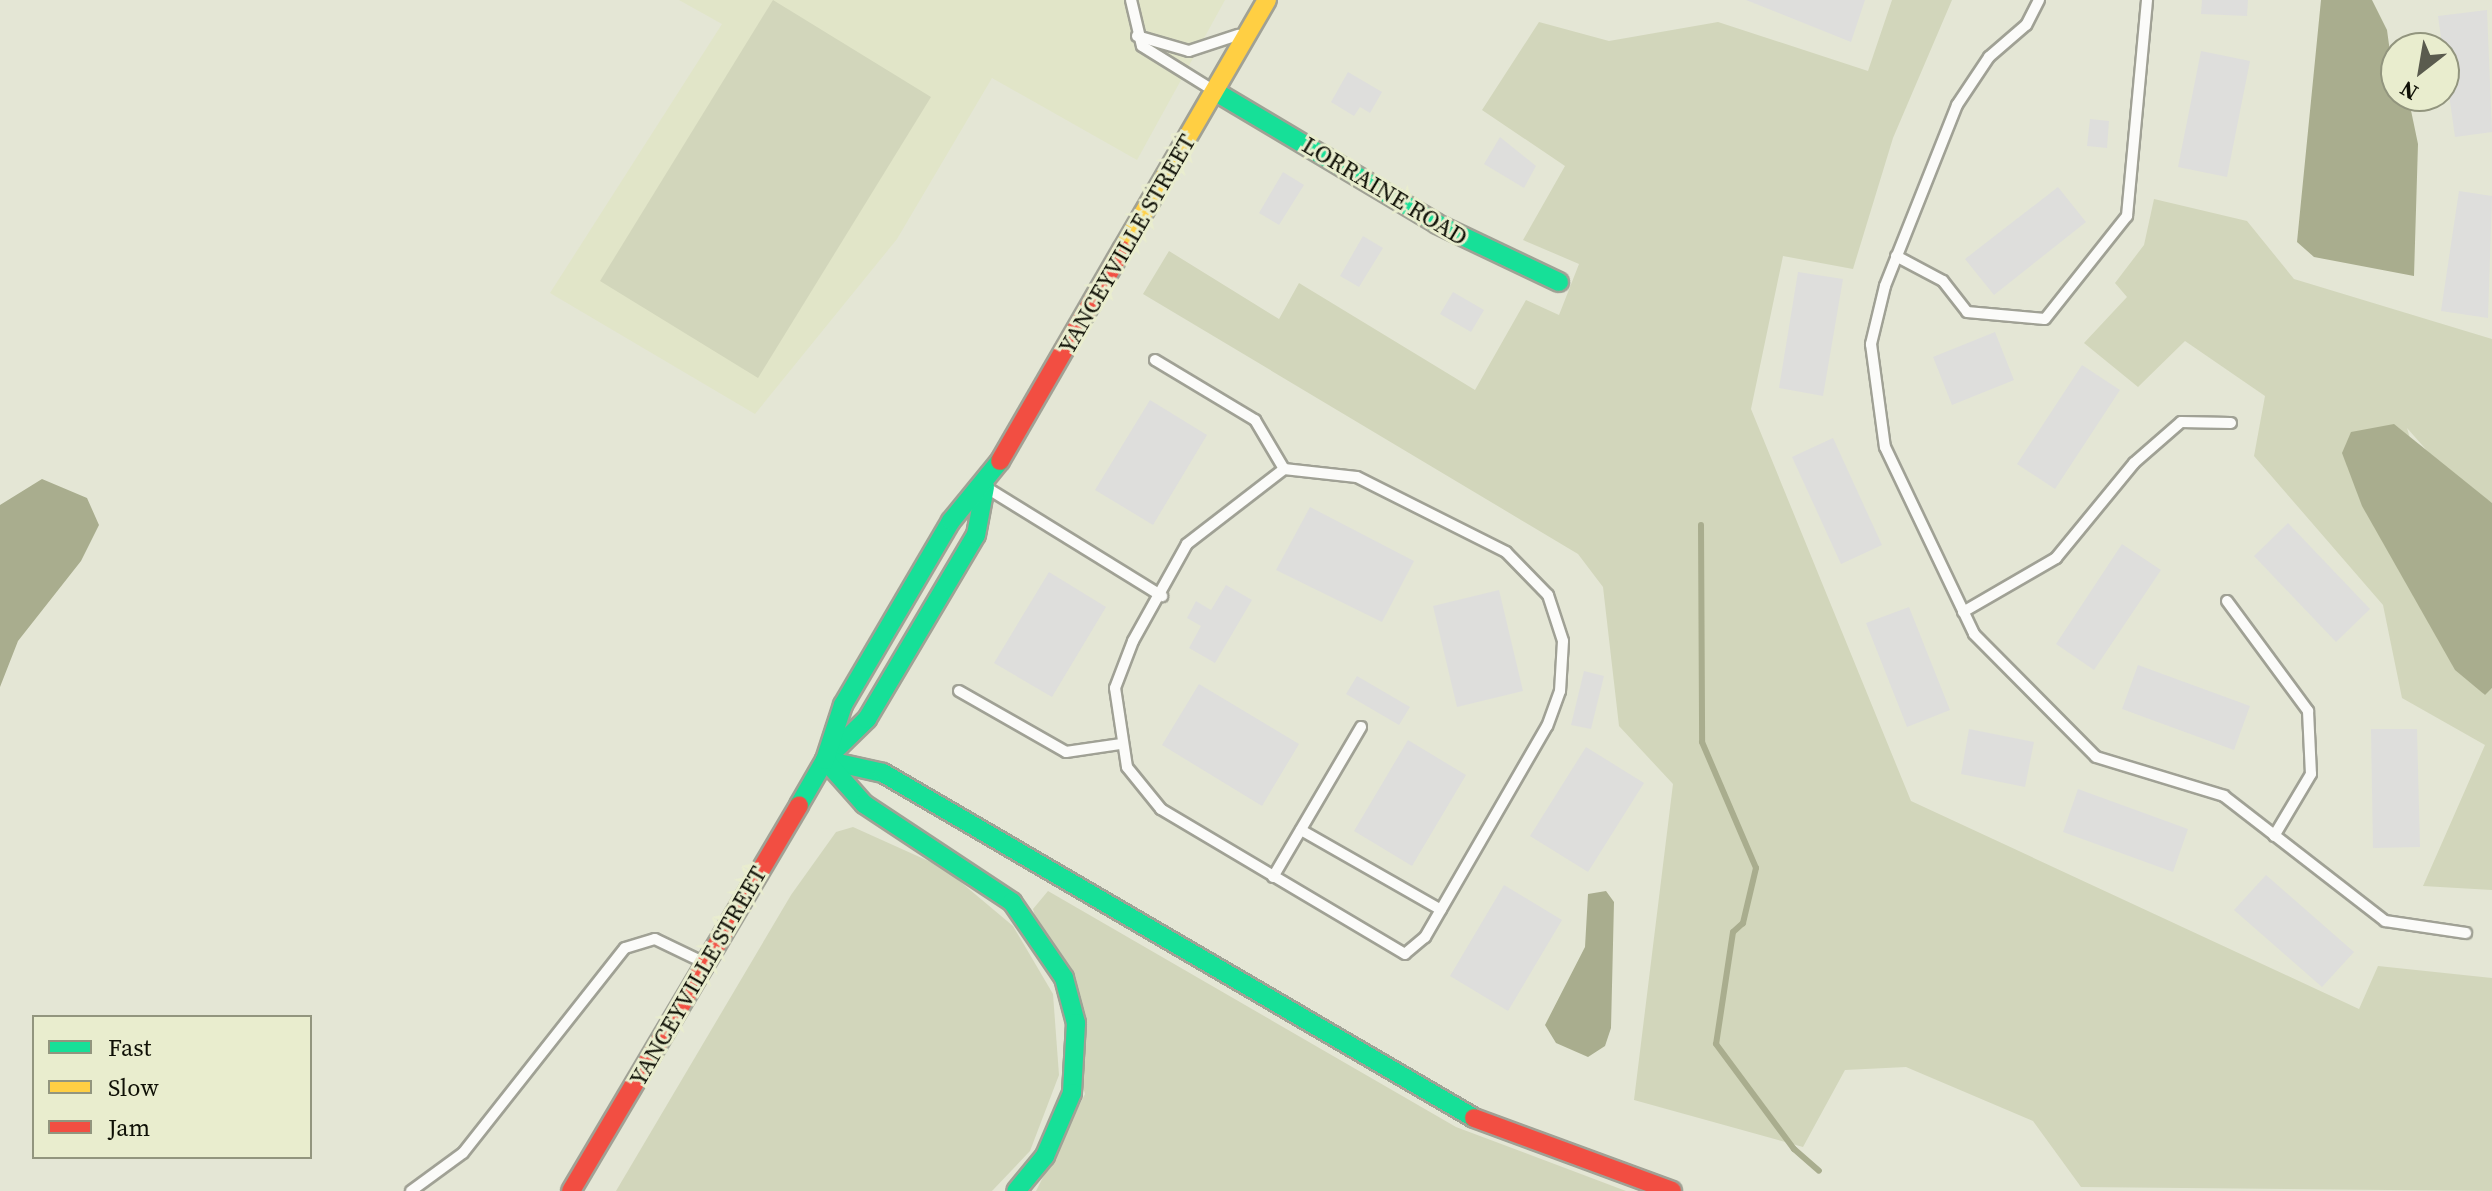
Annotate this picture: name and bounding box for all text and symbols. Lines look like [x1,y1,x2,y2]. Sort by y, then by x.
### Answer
north arrow [2380,32,2460,112]
text: N [2394,74,2423,108]
street label: YANCEYVILLE STREET [1052,129,1202,359]
street label: LORRAINE ROAD [1297,130,1473,252]
street label: YANCEYVILLE STREET [623,861,773,1091]
legend [32,1015,312,1159]
text: Fast [108,1031,151,1064]
text: Slow [108,1071,159,1104]
text: Jam [108,1111,150,1144]

